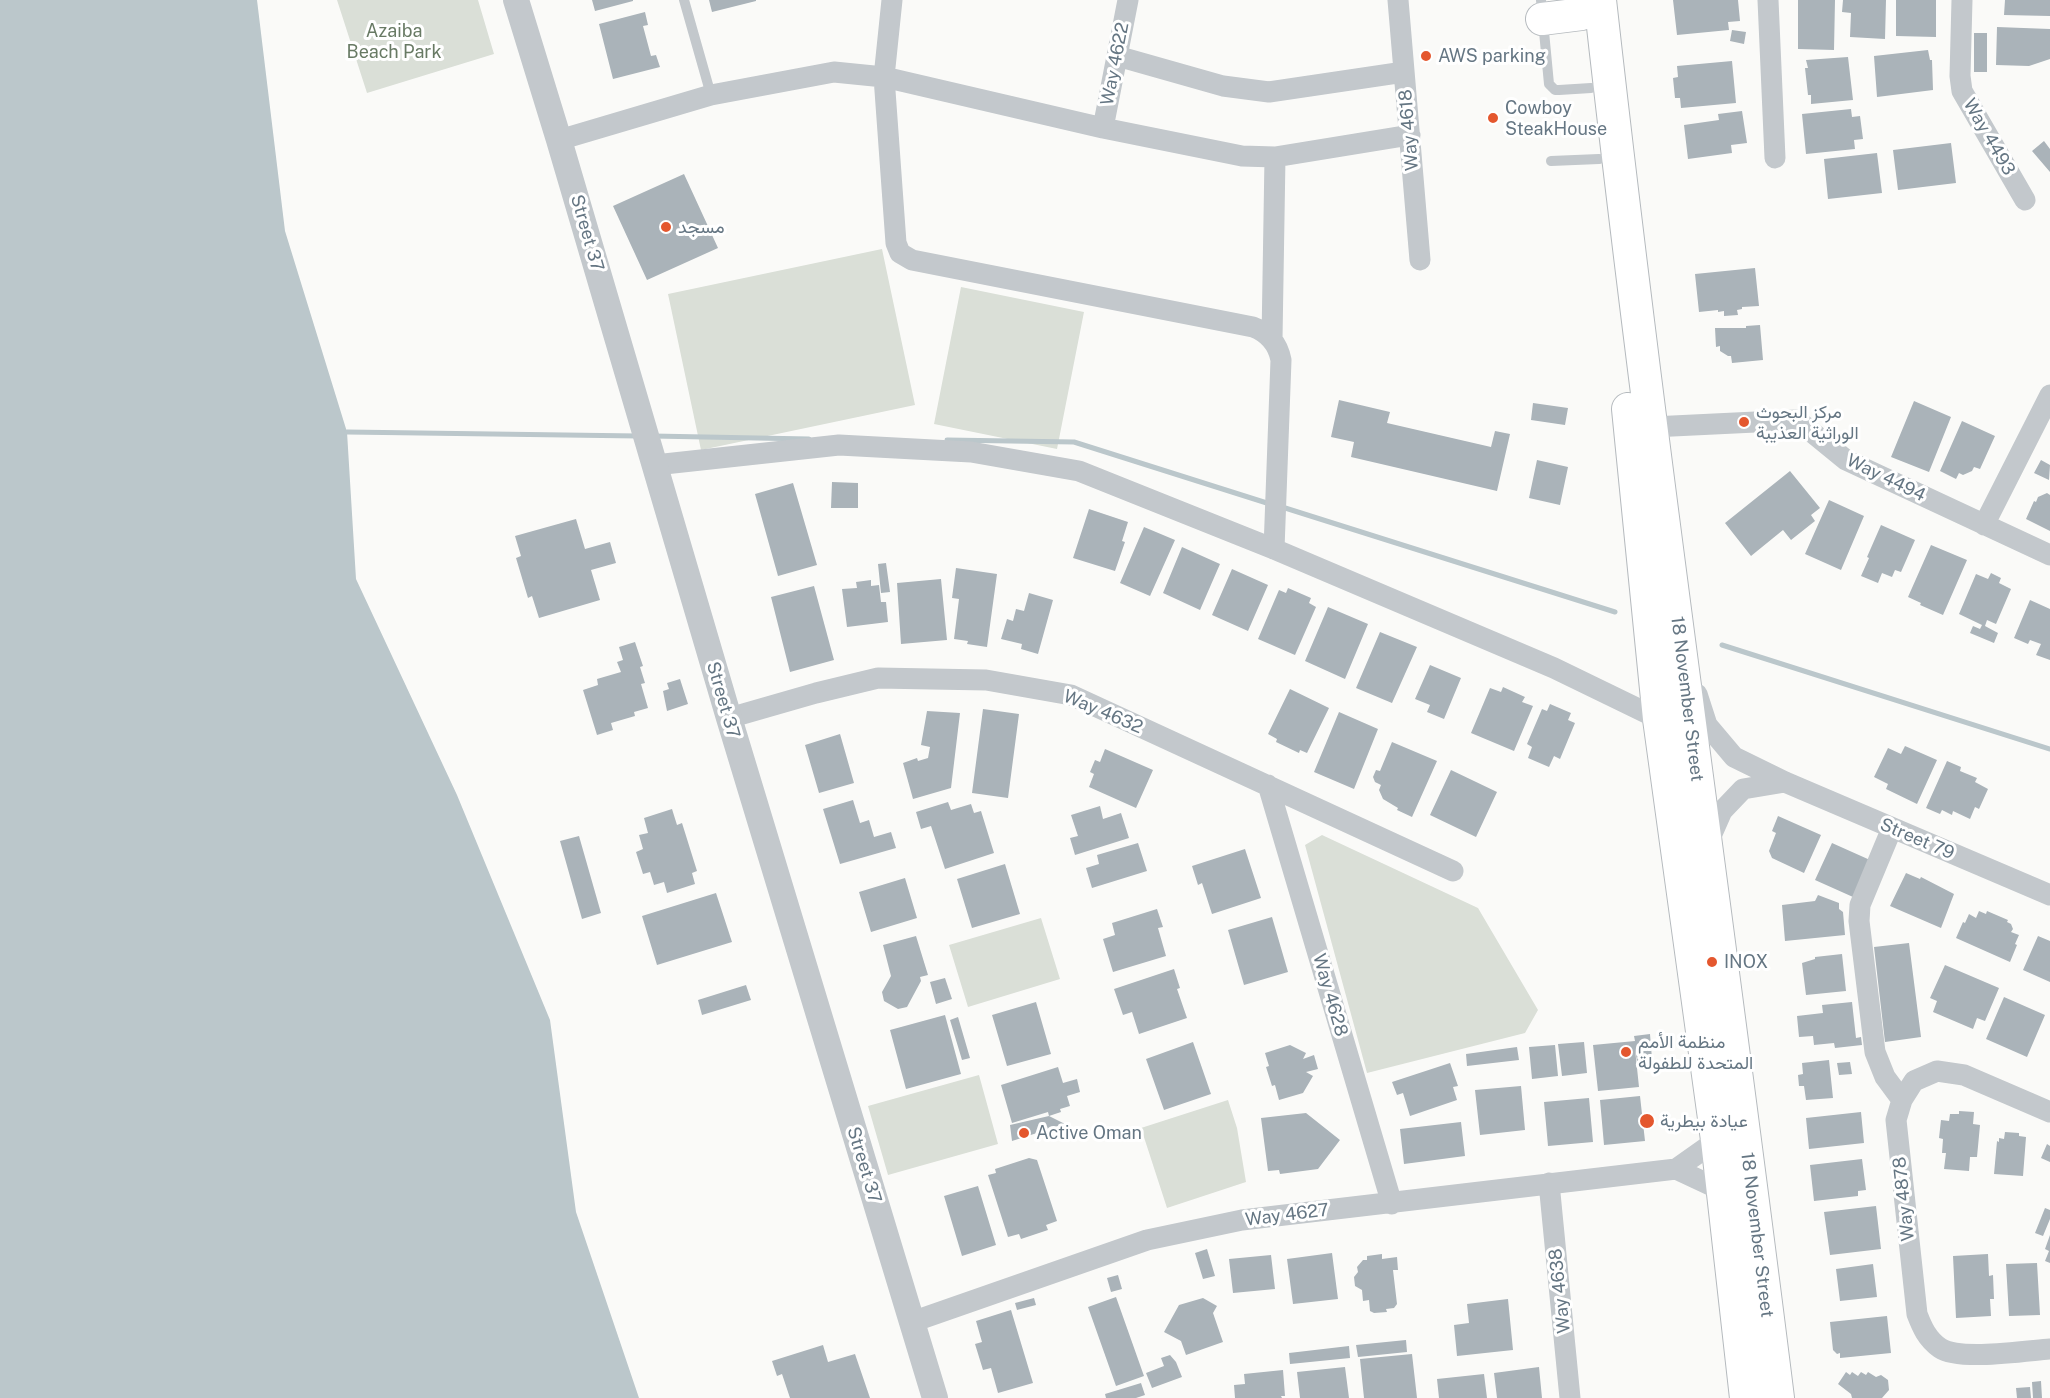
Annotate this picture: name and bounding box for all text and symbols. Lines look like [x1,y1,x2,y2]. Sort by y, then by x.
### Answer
park label: Azaiba Beach Park [347,20,441,63]
street label: Way 4622 [1096,21,1134,107]
place label: AWS parking [1438,45,1546,67]
marker: AWS parking [1419,49,1433,63]
street label: Way 4618 [1395,88,1423,172]
street label: Way 4493 [1958,95,2020,179]
place label: Cowboy SteakHouse [1505,97,1607,140]
marker: Cowboy SteakHouse [1486,111,1500,125]
street label: Street 37 [566,192,608,274]
place label: مسجد [678,216,725,238]
marker: مسجد [659,220,673,234]
place label: مركز البحوث الوراثية العذيبة [1756,401,1859,444]
marker: مركز البحوث الوراثية العذيبة [1737,415,1751,429]
street label: Way 4494 [1843,450,1929,506]
street label: 18 November Street [1666,615,1708,783]
street label: Street 37 [702,659,744,741]
street label: Way 4632 [1060,686,1146,738]
street label: Street 79 [1877,814,1957,864]
street label: Way 4628 [1308,951,1352,1039]
place label: INOX [1724,951,1768,973]
marker: INOX [1705,955,1719,969]
place label: منظمة الأمم المتحدة للطفولة [1638,1031,1753,1074]
marker: منظمة الأمم المتحدة للطفولة [1619,1045,1633,1059]
place label: عيادة بيطرية [1660,1110,1748,1132]
marker: عيادة بيطرية [1638,1112,1656,1130]
place label: Active Oman [1036,1122,1142,1144]
street label: Street 37 [842,1124,886,1206]
marker: Active Oman [1017,1126,1031,1140]
street label: 18 November Street [1736,1151,1778,1319]
street label: Way 4878 [1889,1156,1919,1242]
street label: Way 4627 [1244,1199,1330,1231]
street label: Way 4638 [1545,1247,1575,1335]

